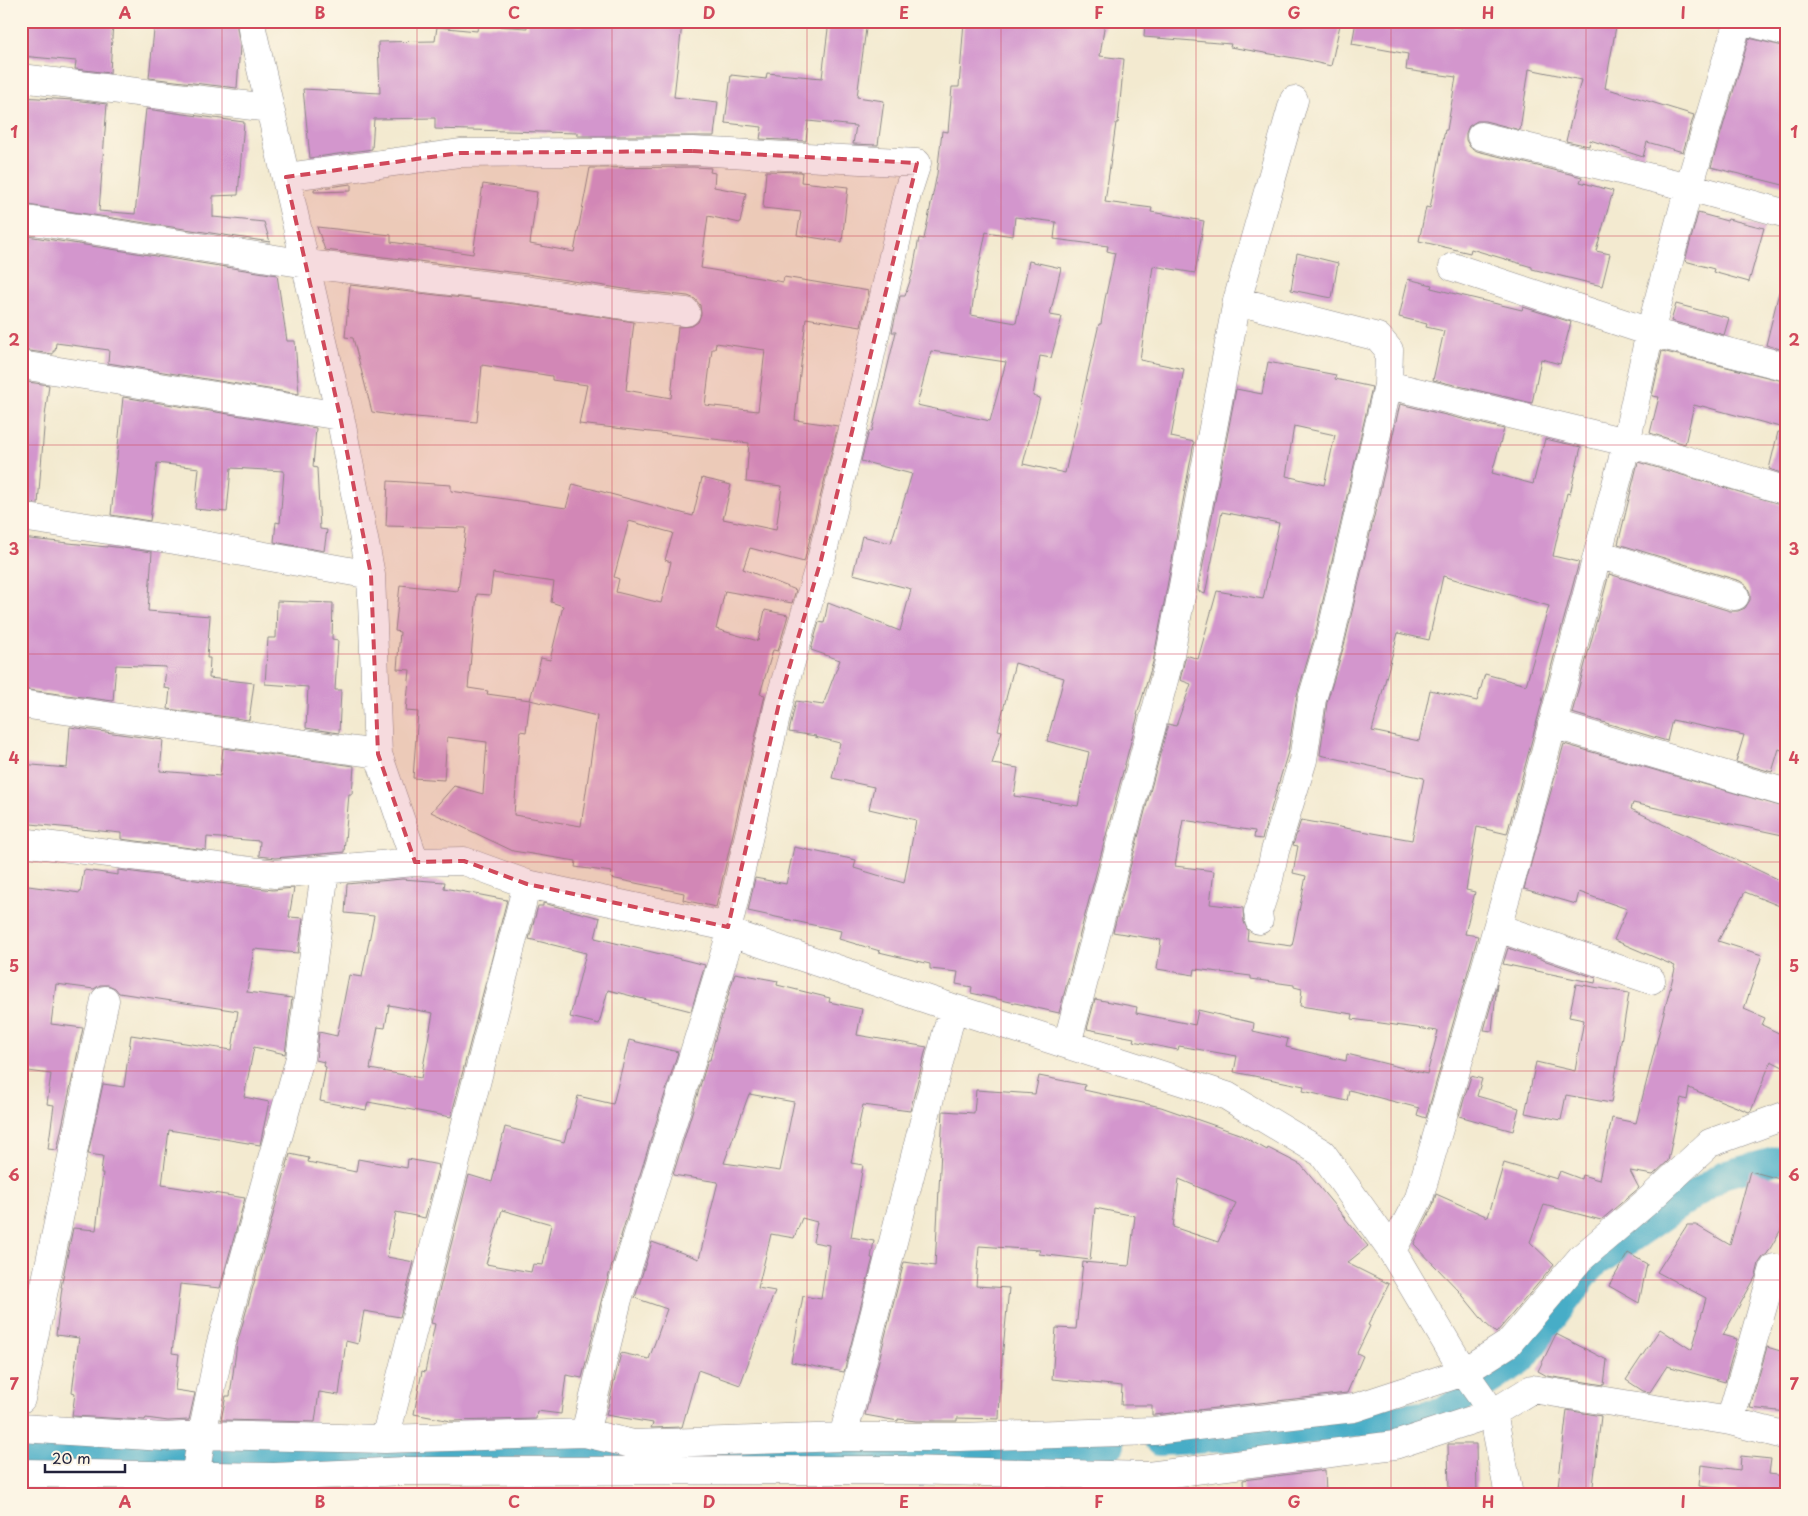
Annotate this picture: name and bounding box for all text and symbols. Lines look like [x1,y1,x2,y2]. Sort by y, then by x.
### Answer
text: A [119,0,132,24]
text: B [315,0,326,24]
text: C [508,0,520,24]
text: D [703,0,715,24]
text: E [899,0,909,24]
text: F [1094,0,1104,24]
text: G [1287,0,1301,24]
text: H [1482,0,1494,24]
text: I [1680,0,1686,24]
text: 1 [10,119,18,143]
text: 1 [1790,119,1798,143]
text: 2 [8,327,20,351]
text: 2 [1788,327,1800,351]
text: 3 [9,536,19,560]
text: 3 [1789,536,1799,560]
text: 4 [9,745,20,769]
text: 4 [1789,745,1800,769]
text: 5 [9,953,19,977]
text: 5 [1789,953,1799,977]
text: 6 [8,1162,20,1186]
text: 6 [1788,1162,1800,1186]
text: 7 [9,1371,19,1395]
text: 7 [1789,1371,1799,1395]
scale bar [45,1441,125,1473]
text: 20 m [52,1446,91,1469]
text: A [119,1489,132,1513]
text: B [315,1489,326,1513]
text: C [508,1489,520,1513]
text: D [703,1489,715,1513]
text: E [899,1489,909,1513]
text: F [1094,1489,1104,1513]
text: G [1287,1489,1301,1513]
text: H [1482,1489,1494,1513]
text: I [1680,1489,1686,1513]

